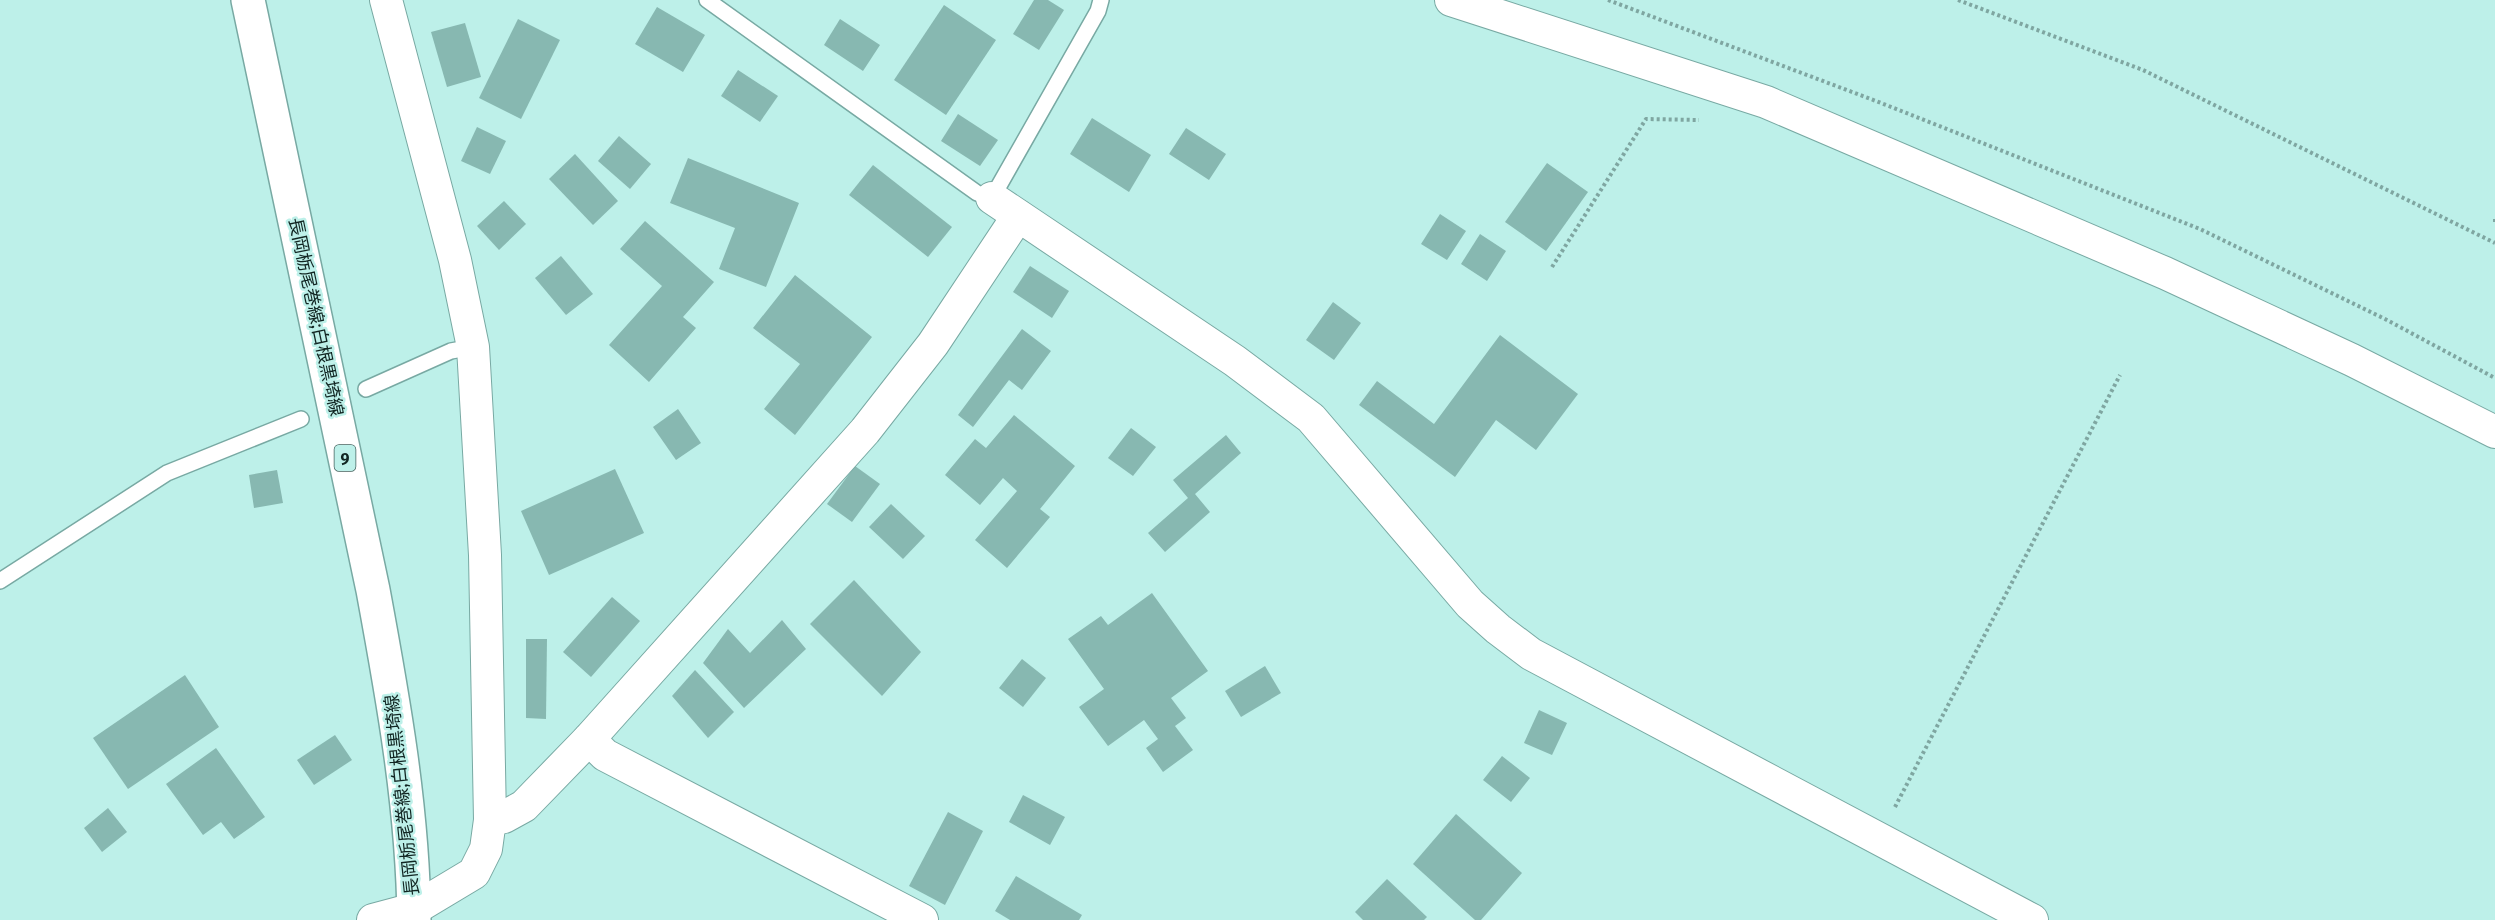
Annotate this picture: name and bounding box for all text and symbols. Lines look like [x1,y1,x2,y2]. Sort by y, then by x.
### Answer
street label: 長岡栃尾巻線;白根黒埼線 [284,216,348,418]
road number: 9 [334,445,356,471]
street label: 長岡栃尾巻線;白根黒埼線 [380,693,424,897]

